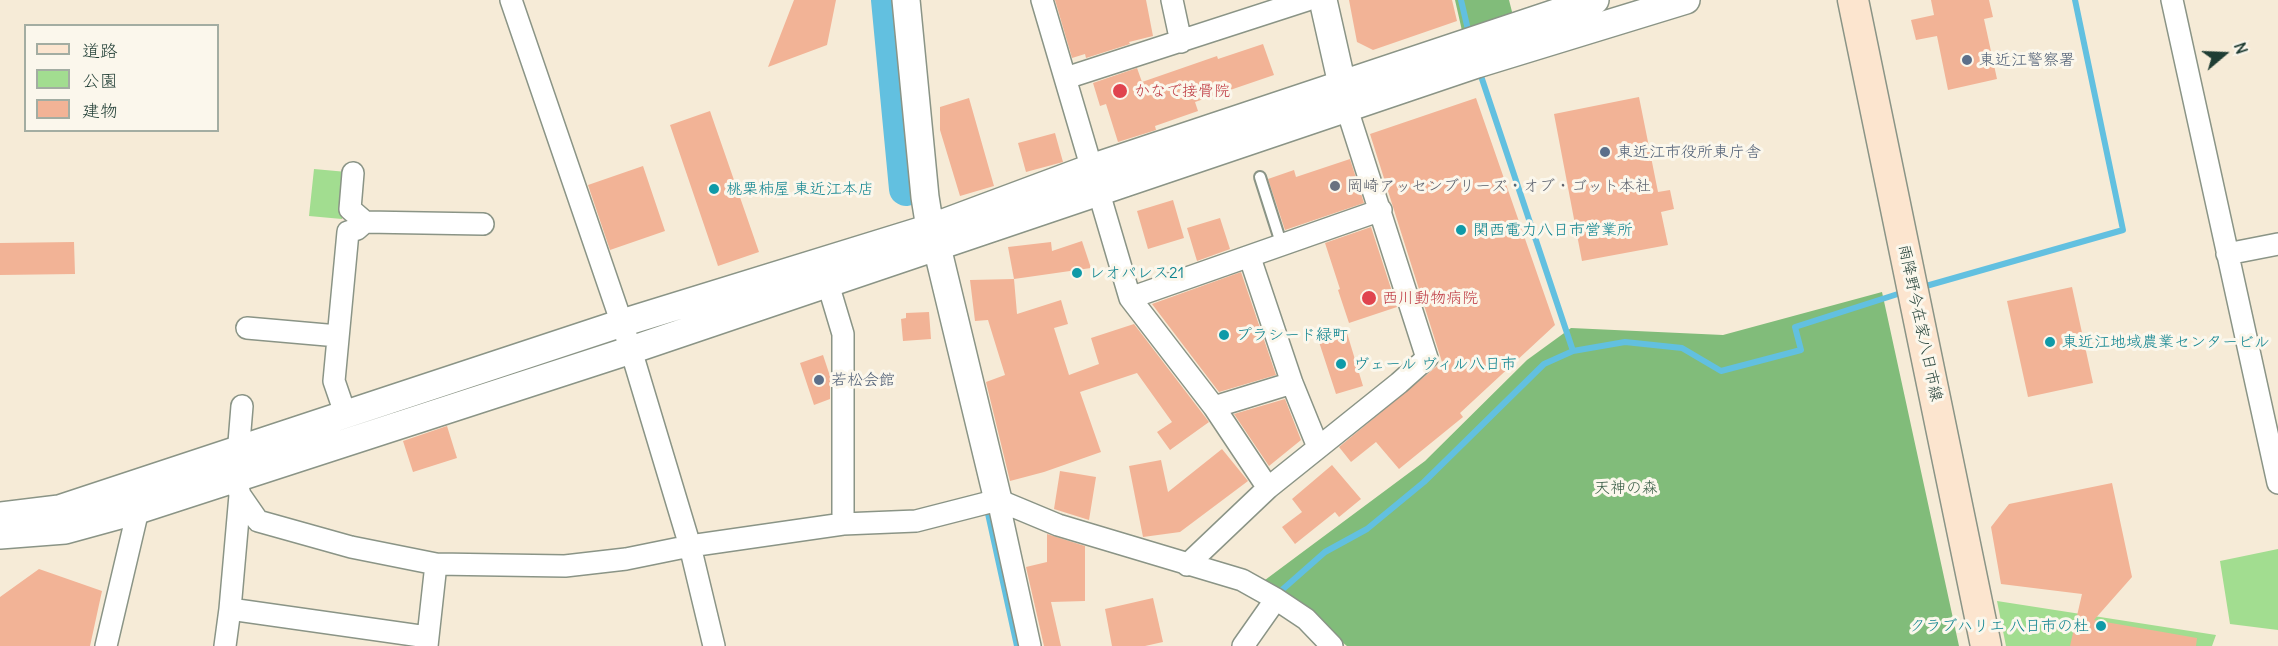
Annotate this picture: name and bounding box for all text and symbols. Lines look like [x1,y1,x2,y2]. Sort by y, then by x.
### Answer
legend [24,24,219,132]
north arrow [2194,24,2254,84]
text: 道路 [82,39,118,62]
text: N [2230,40,2252,57]
place label: 東近江警察署 [1979,50,2075,70]
marker: 東近江警察署 [1960,53,1974,67]
text: 公園 [82,69,118,92]
place label: かなで接骨院 [1134,81,1230,101]
marker: かなで接骨院 [1111,82,1129,100]
text: 建物 [82,99,118,122]
place label: 東近江市役所東庁舎 [1617,142,1761,162]
marker: 東近江市役所東庁舎 [1598,145,1612,159]
place label: 岡崎アッセンブリーズ・オブ・ゴット本社 [1347,176,1651,196]
place label: 桃栗柿屋 東近江本店 [726,179,874,199]
marker: 岡崎アッセンブリーズ・オブ・ゴット本社 [1328,179,1342,193]
marker: 桃栗柿屋 東近江本店 [707,182,721,196]
place label: 関西電力八日市営業所 [1473,220,1633,240]
marker: 関西電力八日市営業所 [1454,223,1468,237]
street label: 雨降野今在家八日市線 [1894,243,1946,403]
place label: レオパレス21 [1089,263,1184,283]
marker: レオパレス21 [1070,266,1084,280]
place label: 西川動物病院 [1382,288,1478,308]
marker: 西川動物病院 [1360,289,1378,307]
place label: プラシード緑町 [1236,325,1348,345]
marker: プラシード緑町 [1217,328,1231,342]
place label: 東近江地域農業センタービル [2062,332,2270,352]
marker: 東近江地域農業センタービル [2043,335,2057,349]
place label: ヴェール ヴィル八日市 [1353,354,1517,374]
marker: ヴェール ヴィル八日市 [1334,357,1348,371]
place label: 若松会館 [831,370,895,390]
marker: 若松会館 [812,373,826,387]
park label: 天神の森 [1594,478,1658,498]
place label: クラブハリエ 八日市の杜 [1909,616,2089,636]
marker: クラブハリエ 八日市の杜 [2094,619,2108,633]

